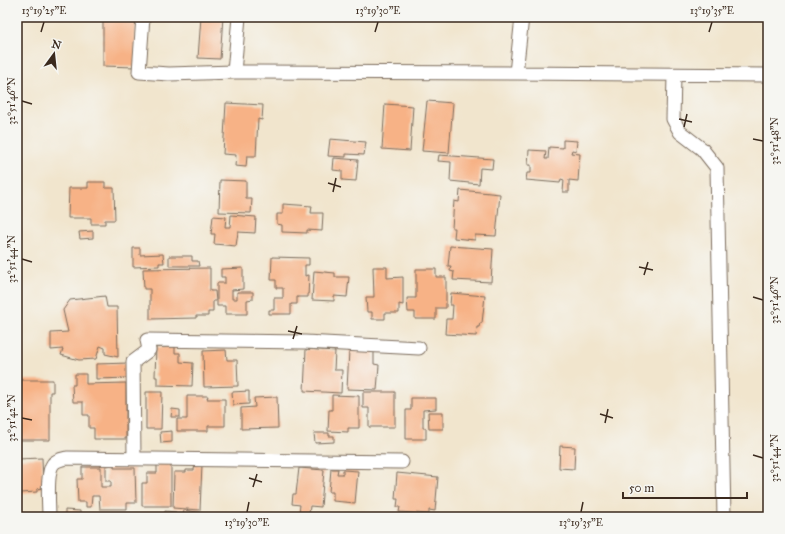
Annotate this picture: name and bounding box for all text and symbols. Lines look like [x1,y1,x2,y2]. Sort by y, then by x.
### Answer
text: 13°19'25"E [22,5,66,17]
text: 13°19'30"E [356,5,400,17]
text: 13°19'35"E [690,5,734,17]
north arrow [34,34,74,74]
text: N [50,37,63,52]
text: 32°51'46"N [6,77,18,125]
text: 32°51'48"N [769,117,781,165]
text: 32°51'44"N [6,235,18,283]
text: 32°51'46"N [769,276,781,324]
text: 32°51'42"N [6,394,18,442]
text: 32°51'44"N [769,434,781,482]
scale bar [623,474,747,500]
text: 50 m [629,481,654,495]
text: 13°19'30"E [225,517,269,529]
text: 13°19'35"E [559,517,603,529]

